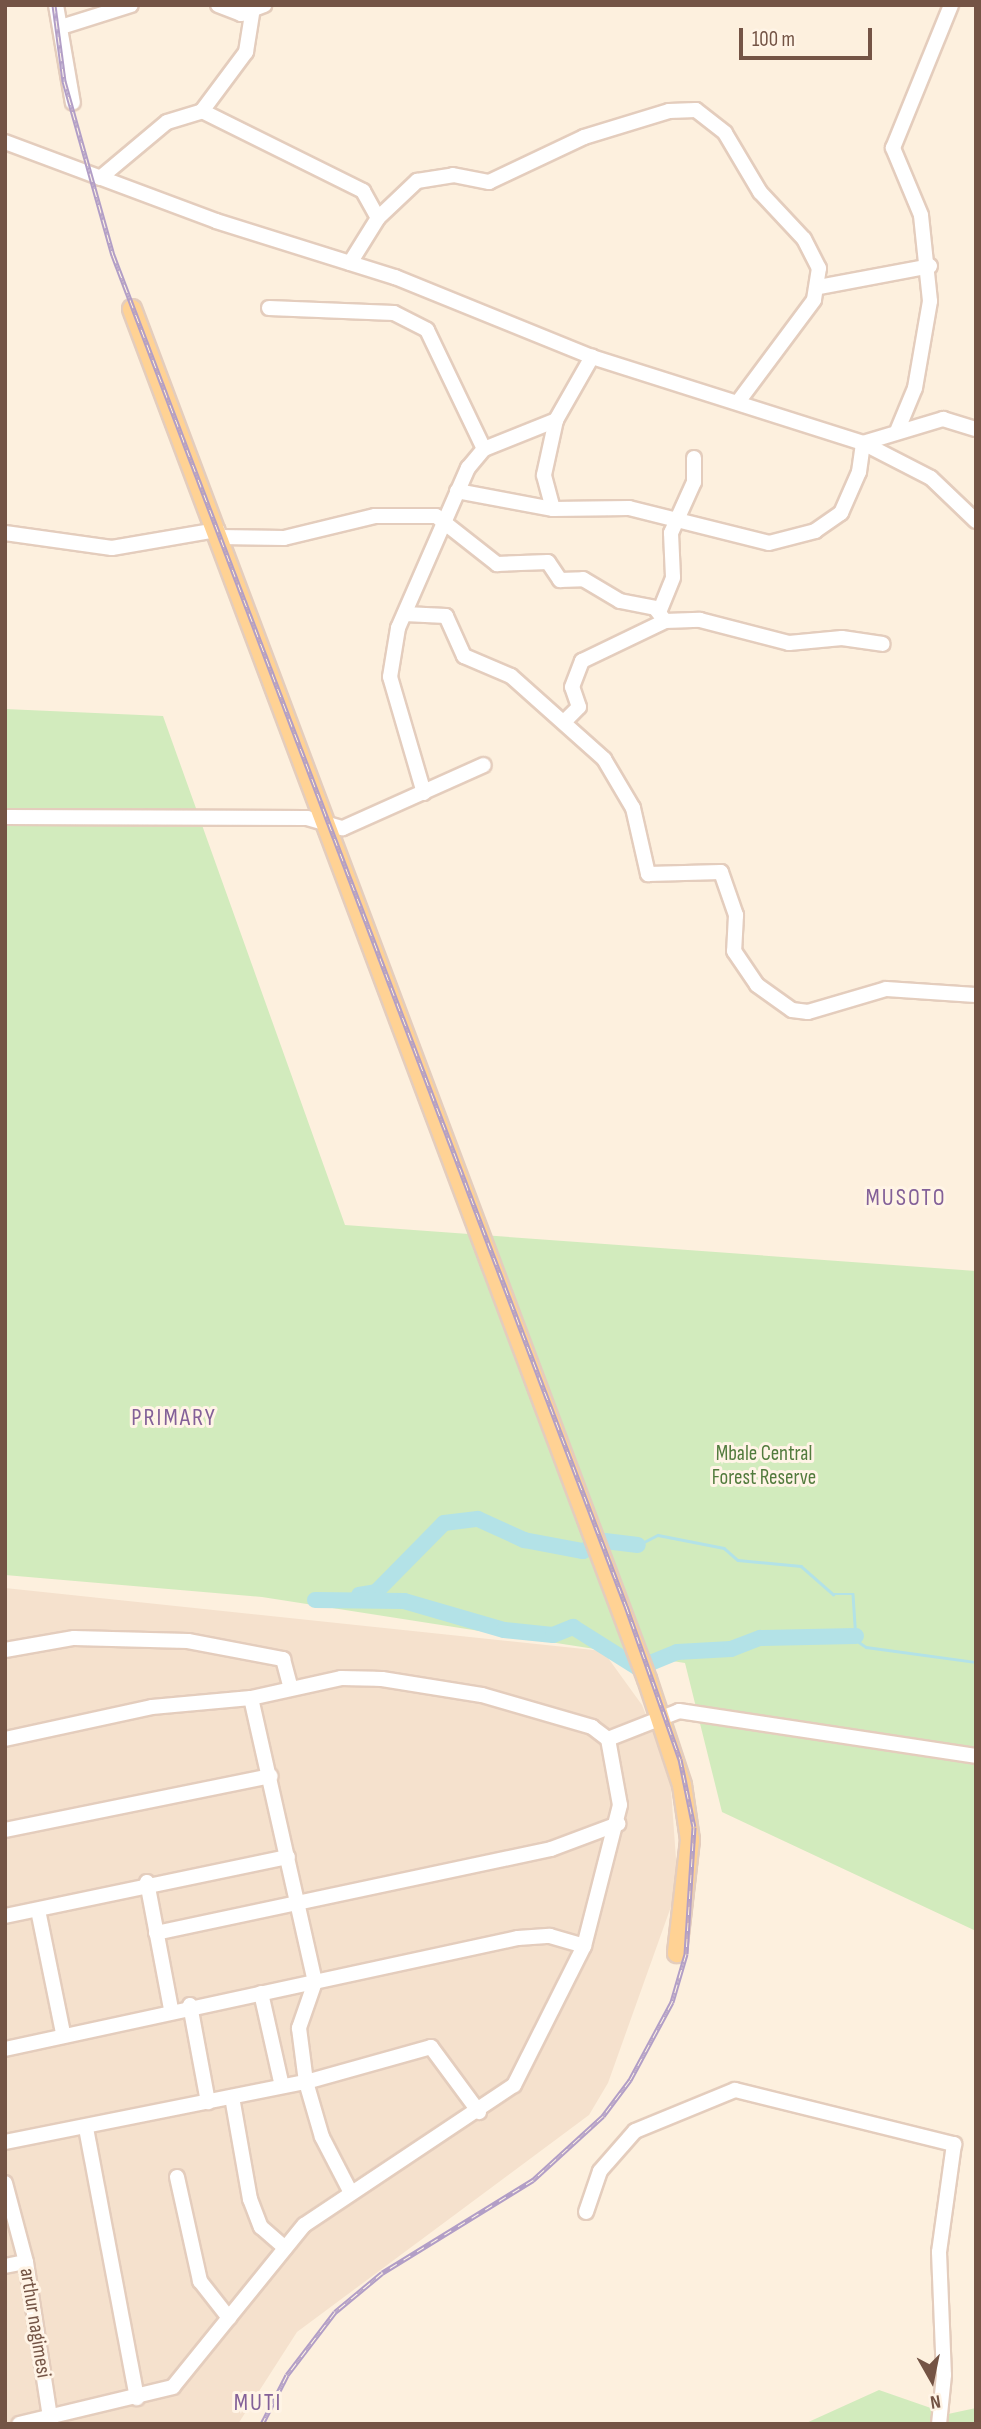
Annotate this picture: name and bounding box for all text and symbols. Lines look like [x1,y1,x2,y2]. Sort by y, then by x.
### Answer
scale bar [743,14,876,58]
text: 100 m [752,27,795,52]
district label: MUSOTO [866,1184,946,1212]
district label: PRIMARY [132,1404,216,1432]
park label: Mbale Central Forest Reserve [712,1441,816,1491]
street label: arthur nagimesi [14,2266,56,2380]
north arrow [897,2345,967,2415]
district label: MUTI [234,2389,282,2417]
text: N [929,2389,942,2413]

